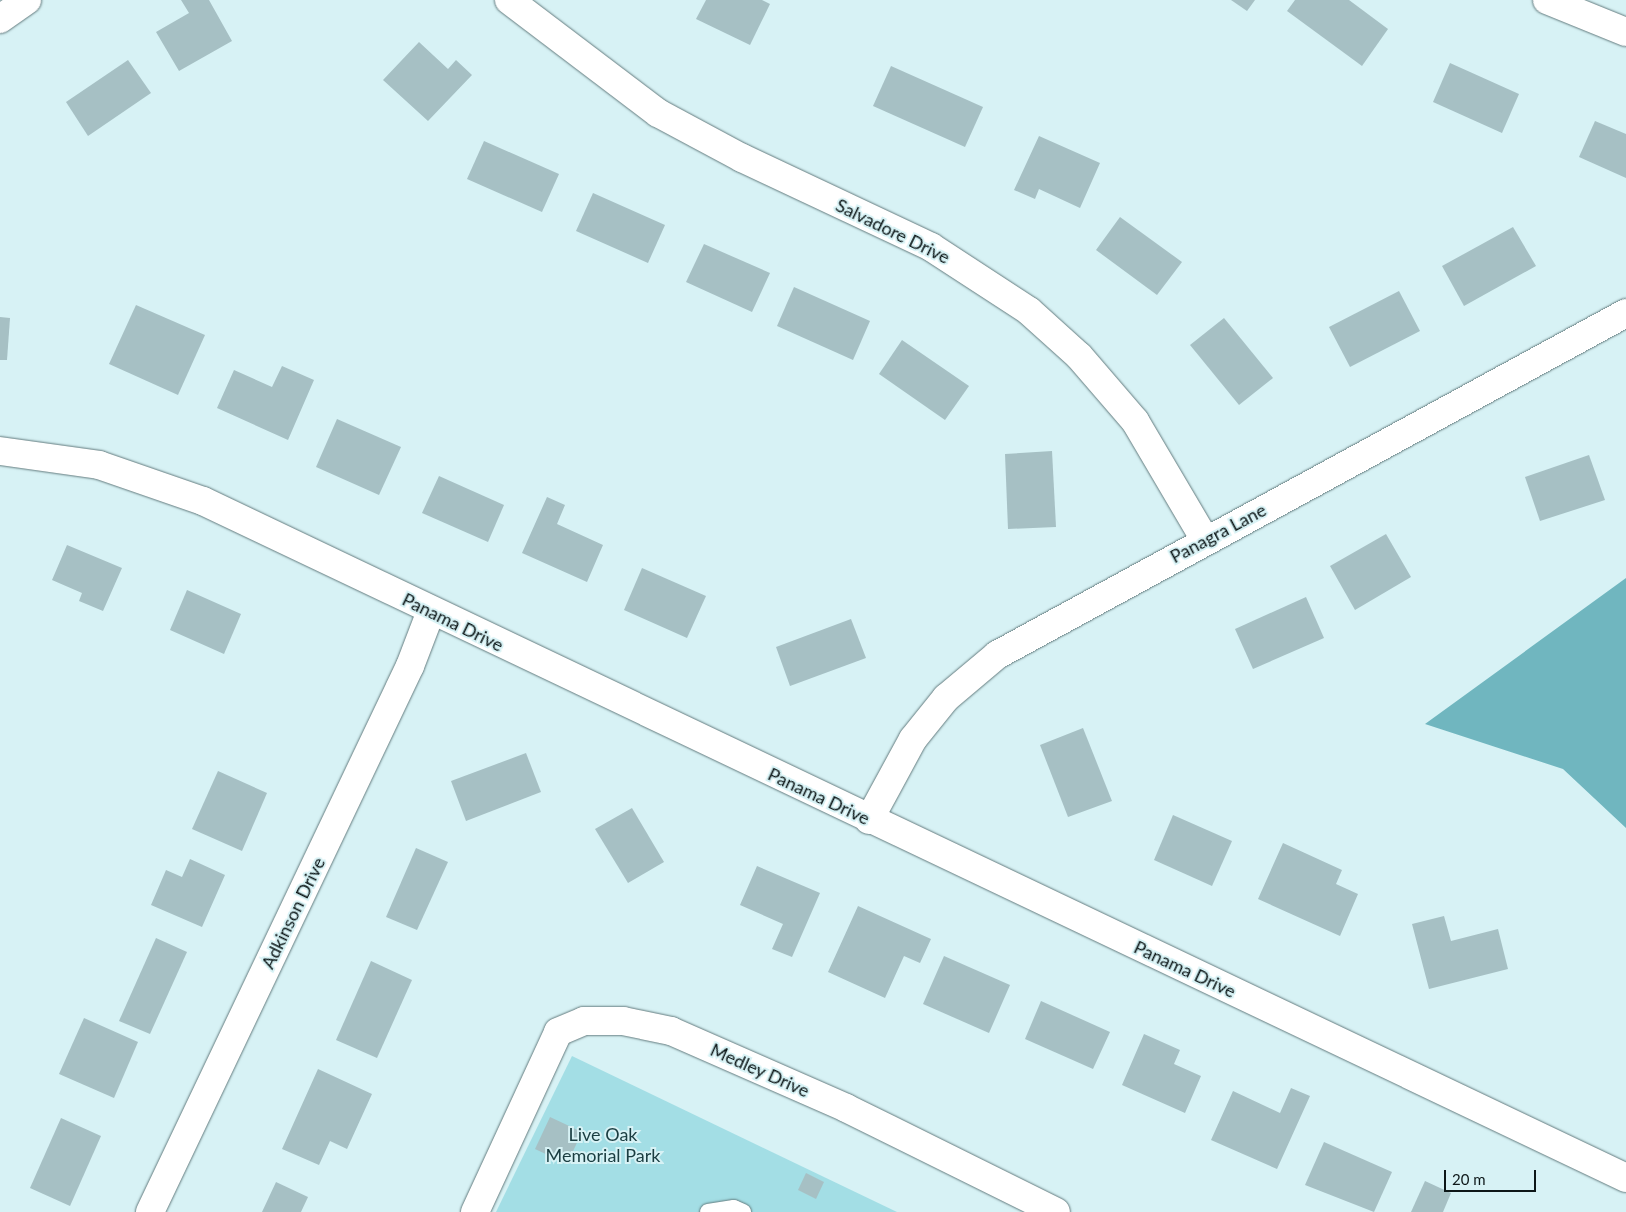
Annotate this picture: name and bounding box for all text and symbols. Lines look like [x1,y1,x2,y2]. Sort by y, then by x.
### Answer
street label: Salvadore Drive [832,194,954,268]
street label: Panagra Lane [1166,499,1270,567]
street label: Panama Drive [399,588,507,656]
street label: Panama Drive [765,763,873,829]
street label: Adkinson Drive [257,854,329,972]
street label: Panama Drive [1131,936,1239,1002]
street label: Medley Drive [707,1039,813,1101]
park label: Live Oak Memorial Park [546,1124,660,1166]
scale bar [1446,1160,1538,1192]
text: 20 m [1452,1170,1486,1188]

